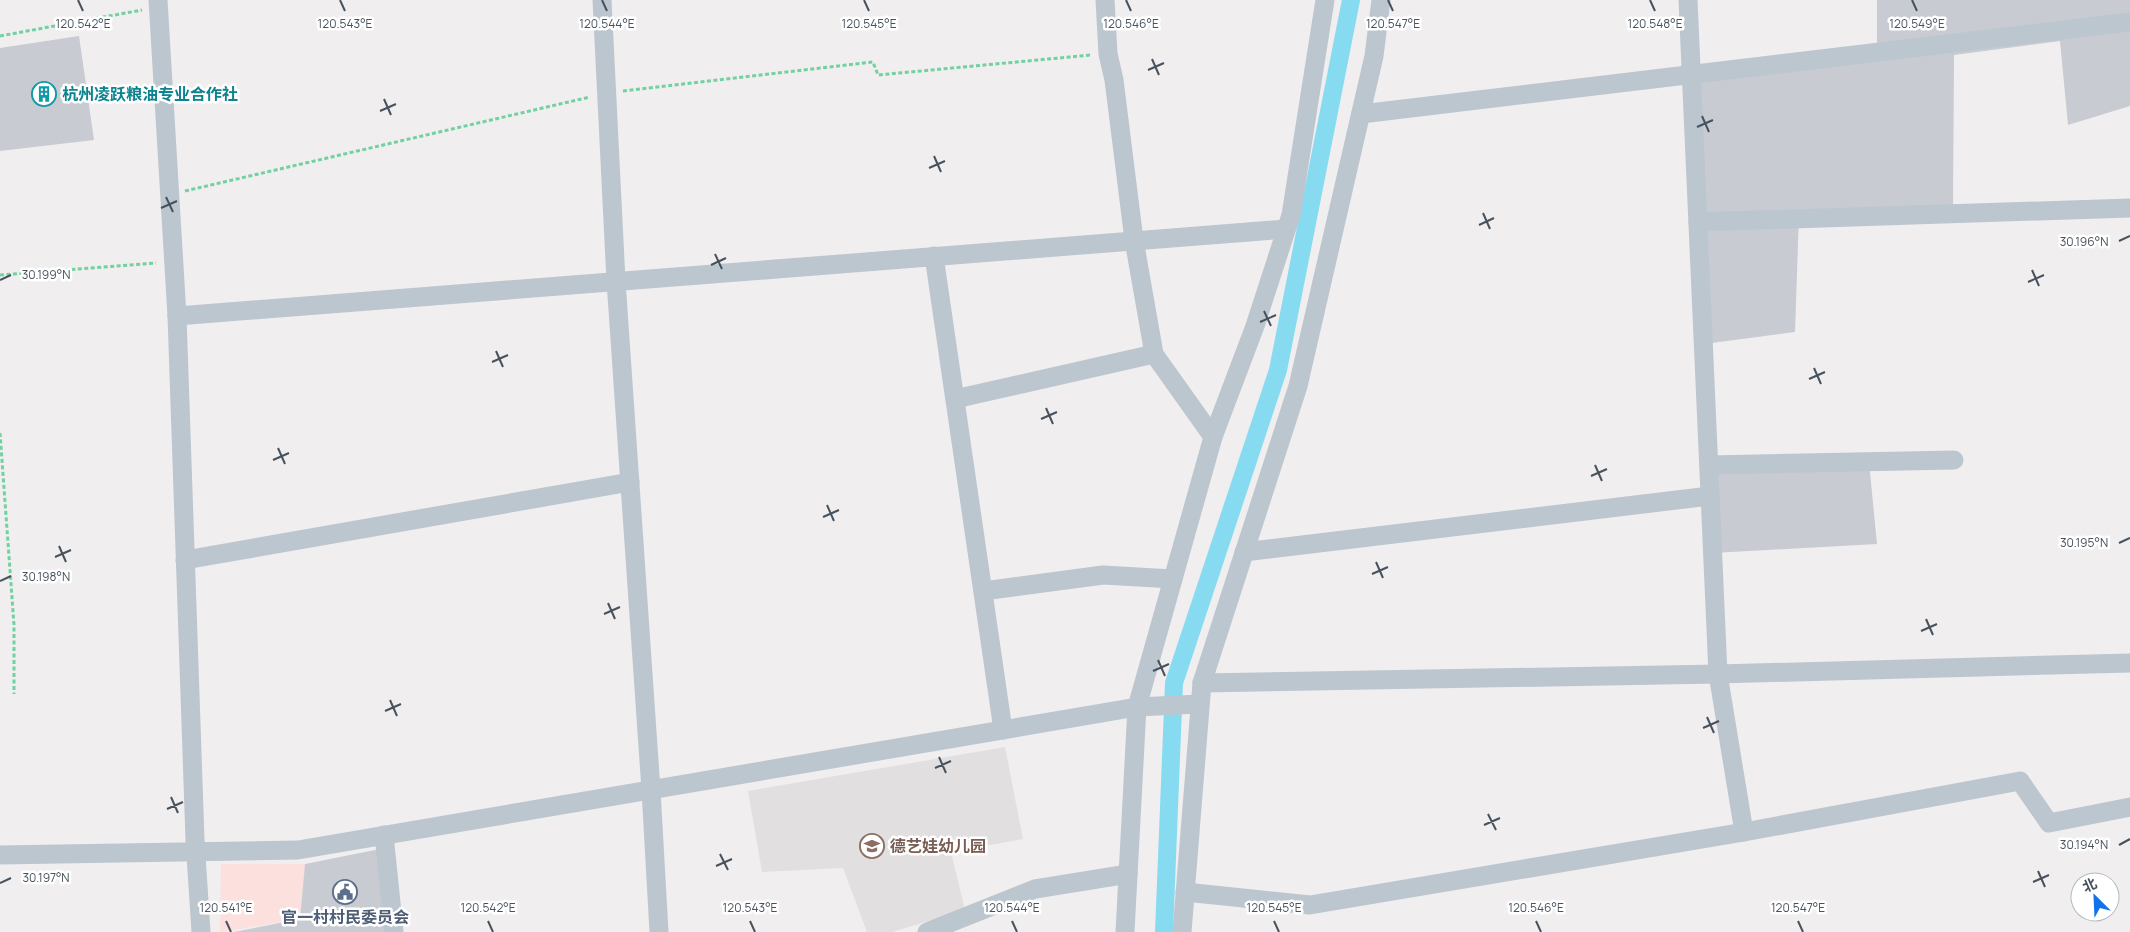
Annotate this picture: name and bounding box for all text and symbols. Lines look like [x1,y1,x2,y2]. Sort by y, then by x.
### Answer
text: 120.542°E [56,15,111,32]
text: 120.543°E [318,15,373,32]
text: 120.544°E [579,15,635,32]
text: 120.545°E [841,15,897,32]
text: 120.546°E [1103,15,1159,32]
text: 120.547°E [1366,15,1420,32]
text: 120.548°E [1627,15,1683,32]
text: 120.549°E [1889,15,1945,32]
building icon: 杭州凌跃粮油专业合作社 [31,81,57,107]
place label: 杭州凌跃粮油专业合作社 [62,83,238,105]
text: 30.196°N [2060,233,2108,250]
text: 30.199°N [22,266,70,283]
text: 30.195°N [2060,534,2108,551]
text: 30.198°N [22,568,70,585]
school or university icon: 德艺娃幼儿园 [859,833,885,859]
place label: 德艺娃幼儿园 [890,835,986,857]
text: 30.194°N [2060,836,2108,853]
text: 30.197°N [22,869,70,886]
north arrow [2070,872,2120,922]
text: 北 [2079,873,2100,896]
public building icon: 官一村村民委员会 [332,879,358,905]
text: 120.541°E [200,899,253,916]
text: 120.542°E [461,899,516,916]
text: 120.543°E [723,899,778,916]
text: 120.544°E [984,899,1040,916]
text: 120.545°E [1246,899,1302,916]
text: 120.546°E [1508,899,1564,916]
text: 120.547°E [1771,899,1825,916]
place label: 官一村村民委员会 [281,906,409,928]

